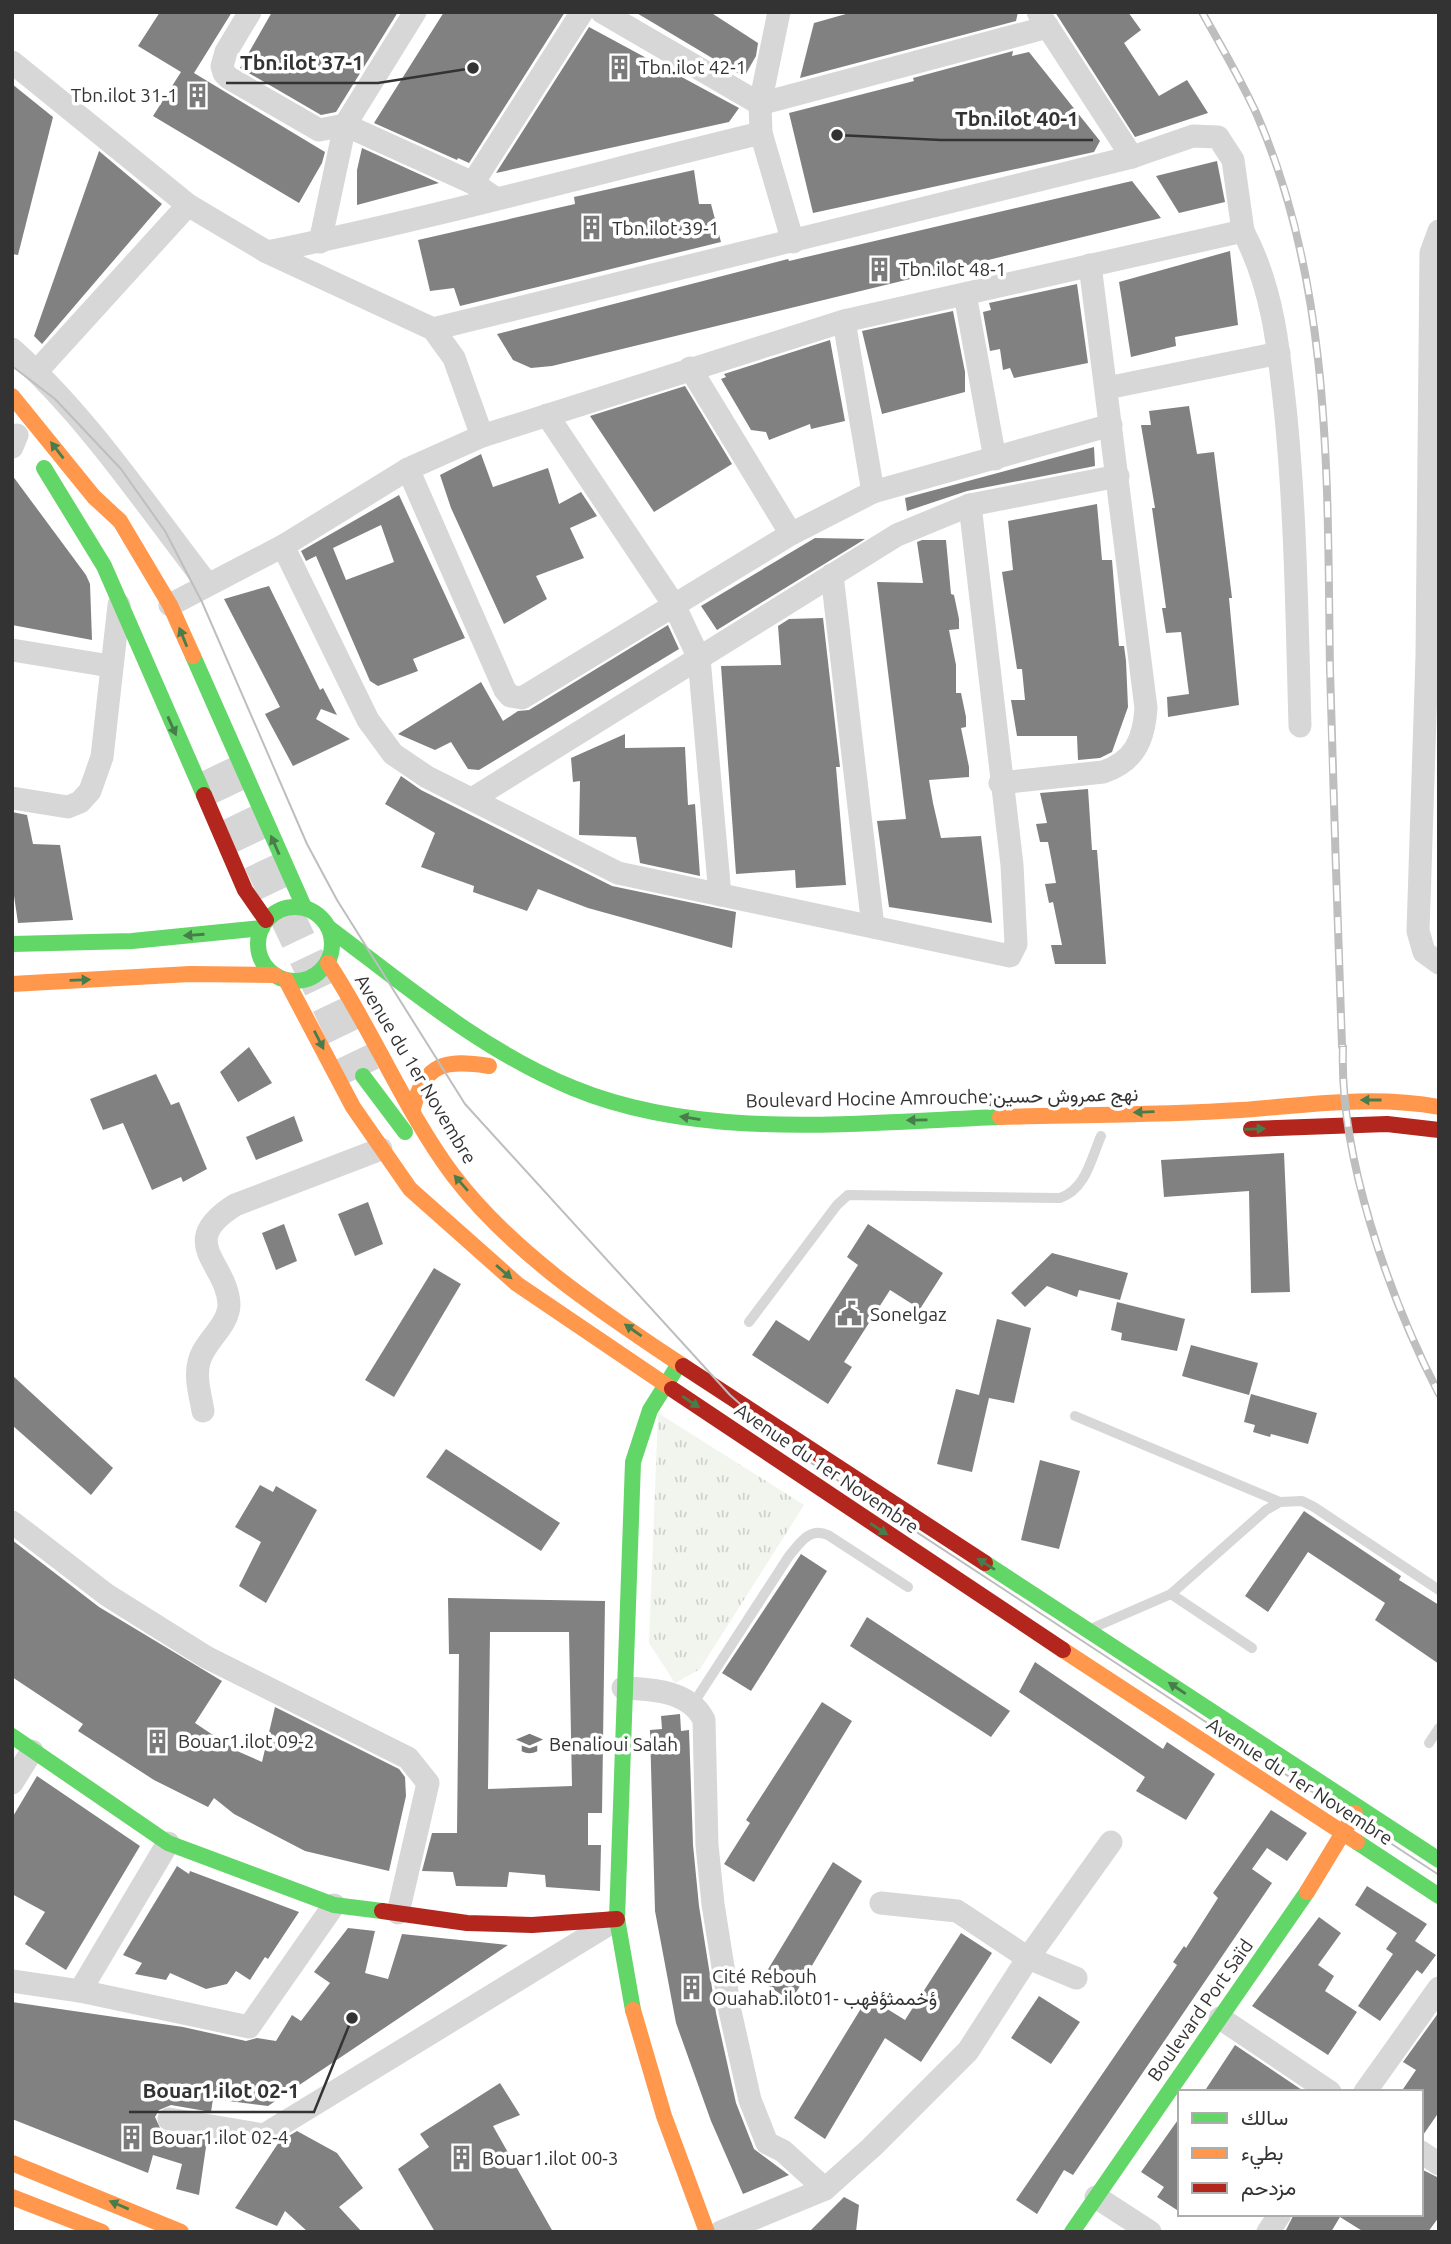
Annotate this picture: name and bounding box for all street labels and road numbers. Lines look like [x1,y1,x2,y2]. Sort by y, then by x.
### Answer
street label: Avenue du 1er Novembre [351,970,481,1168]
street label: Boulevard Hocine Amrouche;نهج عمروش حسين [745,1083,1139,1114]
street label: Avenue du 1er Novembre [731,1398,923,1538]
street label: Avenue du 1er Novembre [1203,1713,1397,1849]
street label: Boulevard Port Saïd [1143,1935,1257,2085]

